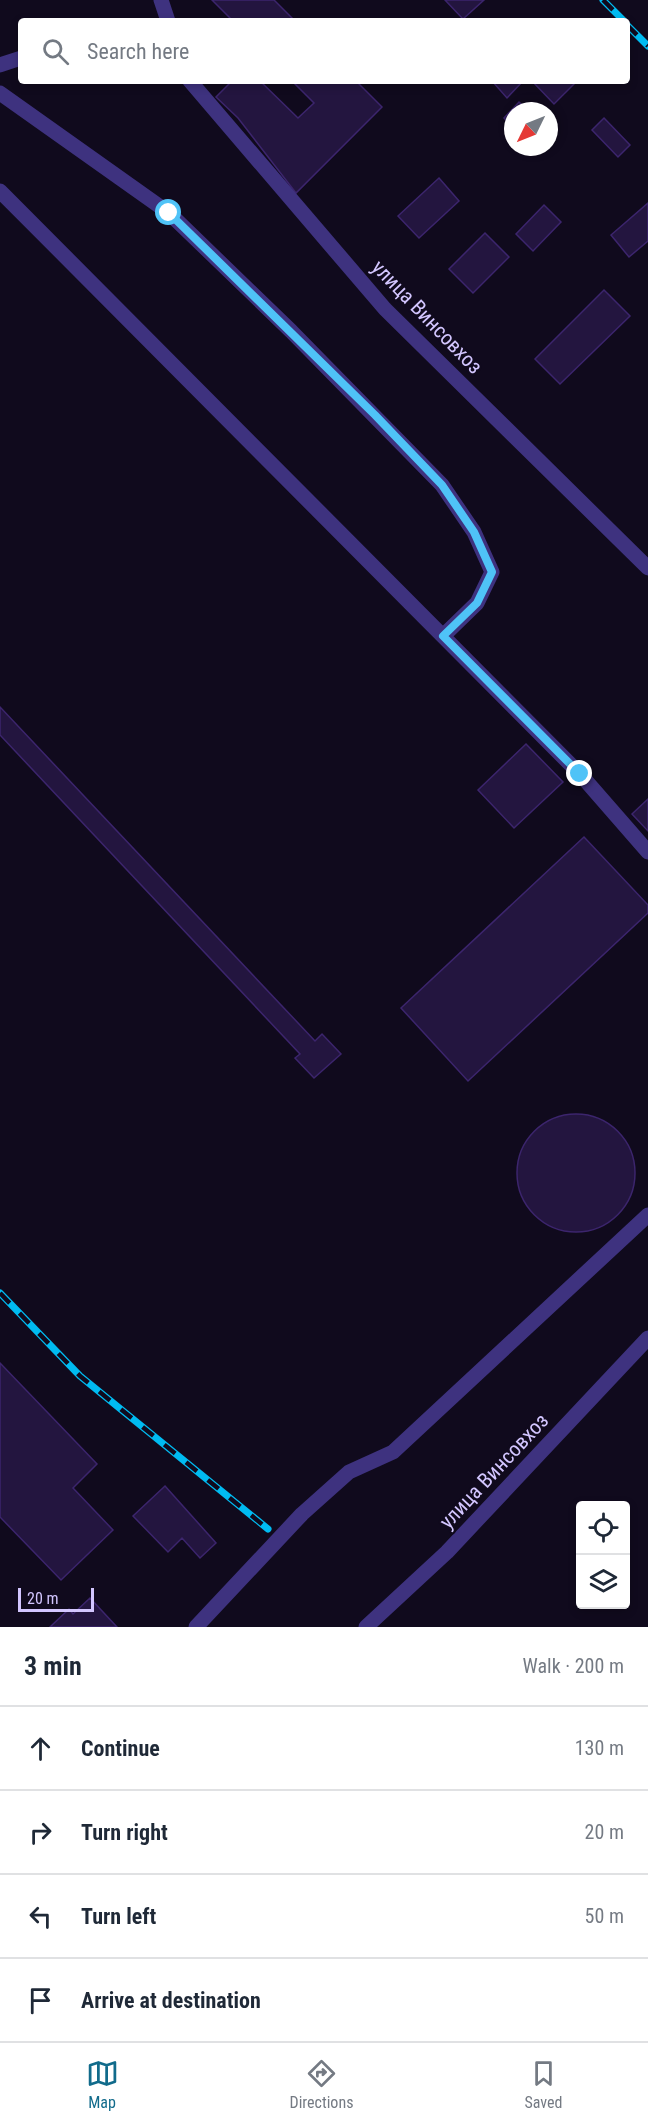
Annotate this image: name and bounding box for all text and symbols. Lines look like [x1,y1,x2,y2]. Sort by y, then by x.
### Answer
search box [18,18,630,84]
icon: search [39,35,72,68]
text: Search here [87,39,189,64]
north arrow [504,102,558,156]
route start [155,199,181,225]
street label: улица Винсовхоз [367,255,487,379]
route end [566,760,592,786]
street label: улица Винсовхоз [435,1409,553,1533]
map controls [576,1501,630,1609]
button: locate [576,1501,630,1555]
button: layers [576,1555,630,1609]
scale bar [18,1585,94,1612]
text: 20 m [27,1589,59,1608]
text: 3 min [24,1651,82,1681]
text: Walk · 200 m [523,1654,624,1678]
icon: ahead [24,1732,57,1765]
text: Continue [81,1736,160,1761]
text: 130 m [575,1736,624,1760]
icon: right [24,1816,57,1849]
text: Turn right [81,1820,168,1845]
text: 20 m [585,1820,624,1844]
icon: left [24,1900,57,1933]
text: Turn left [81,1904,156,1929]
text: 50 m [585,1904,624,1928]
icon: arrive [24,1984,57,2017]
text: Arrive at destination [81,1988,261,2013]
tab: Map [86,2057,119,2112]
tab: Directions [290,2057,353,2112]
tab: Saved [524,2057,562,2112]

